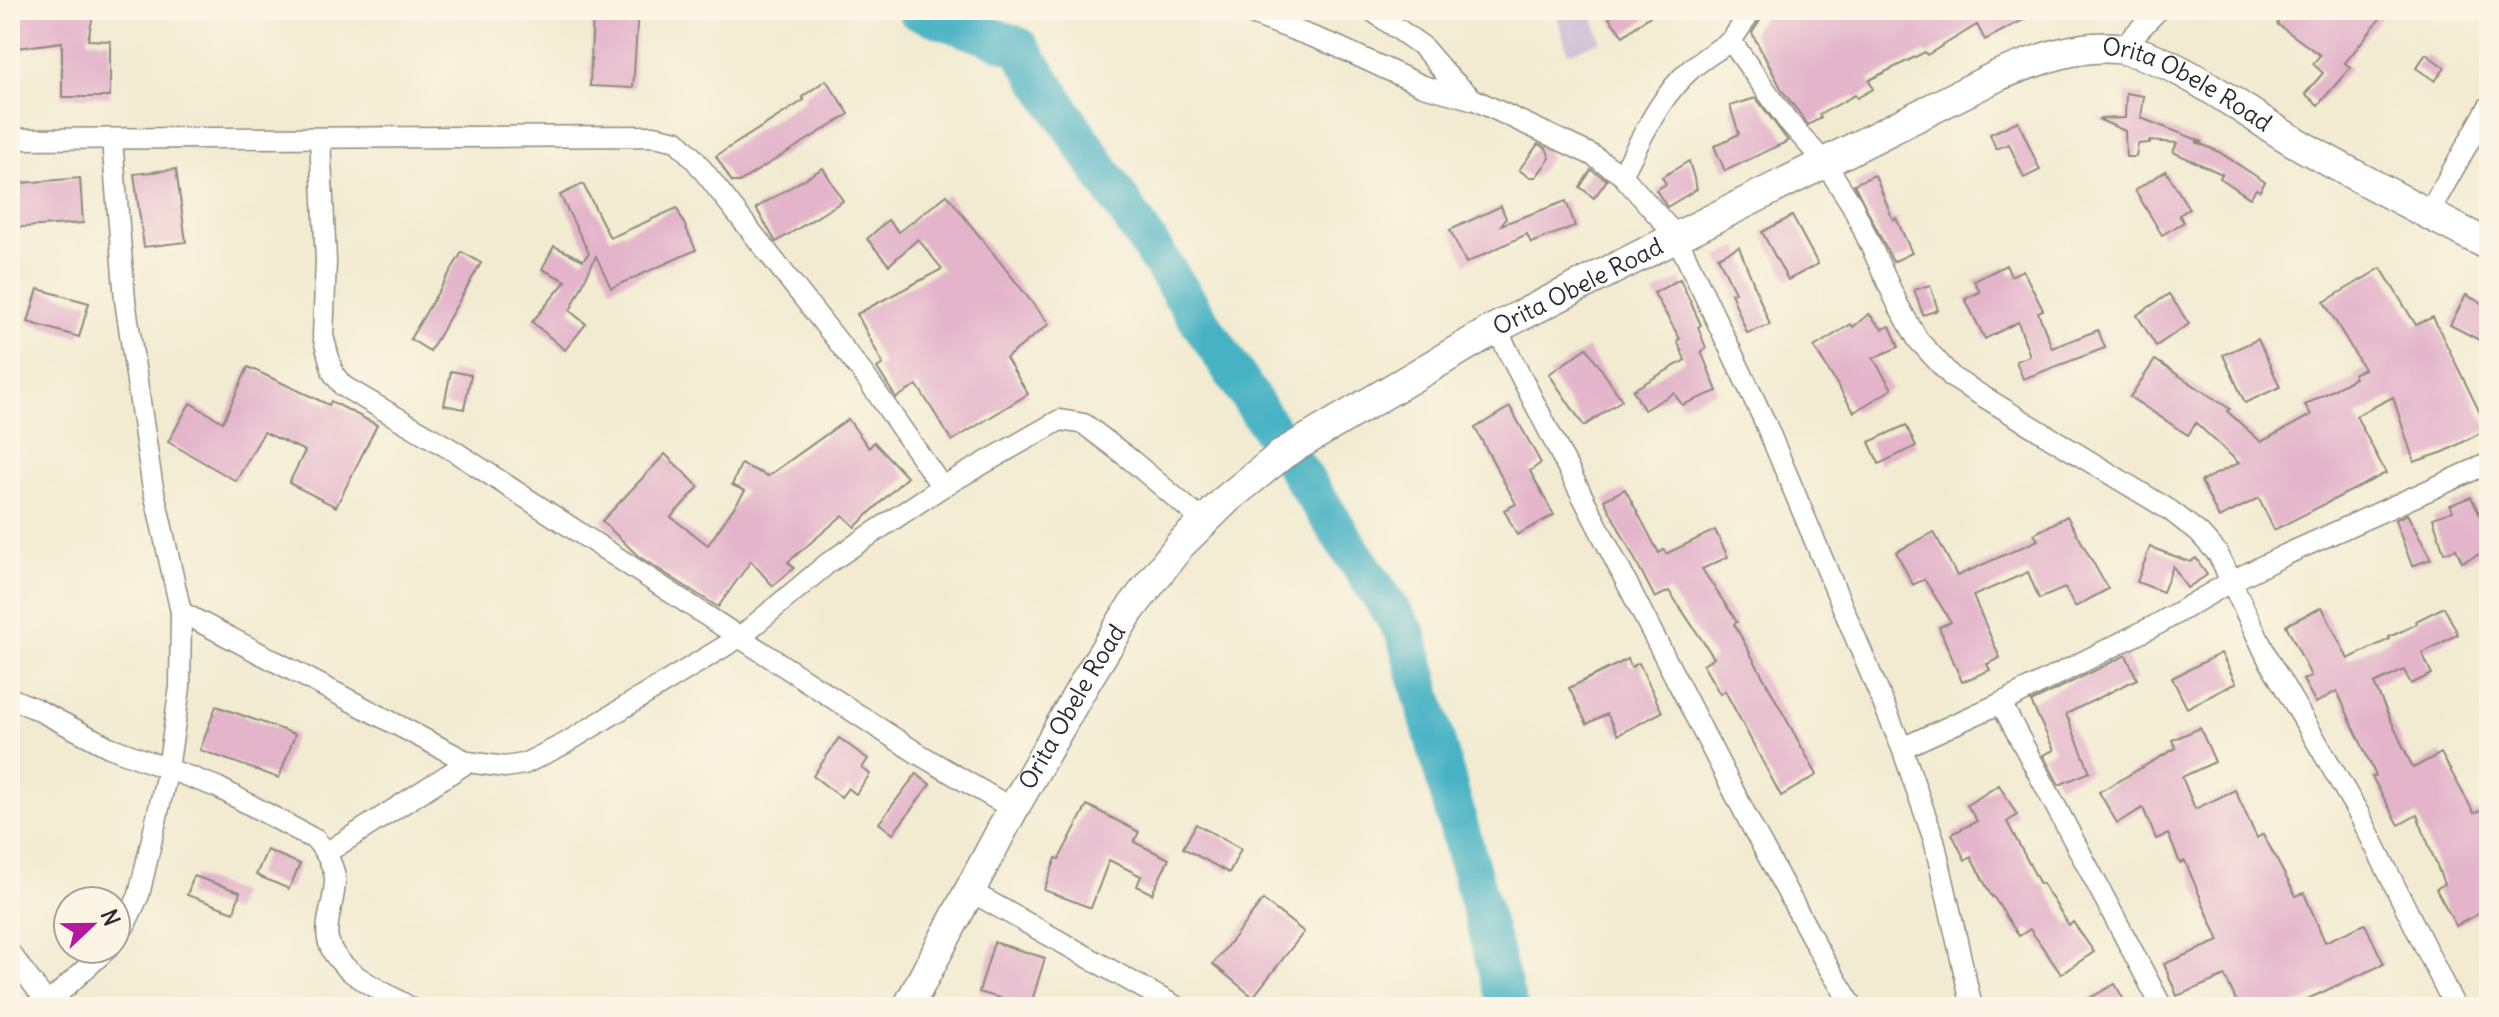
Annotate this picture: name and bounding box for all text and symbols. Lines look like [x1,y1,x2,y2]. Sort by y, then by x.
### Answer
street label: Orita Obele Road [2102,31,2278,137]
street label: Orita Obele Road [1488,231,1668,341]
street label: Orita Obele Road [1011,618,1131,794]
north arrow [52,885,132,965]
text: N [95,905,126,930]

